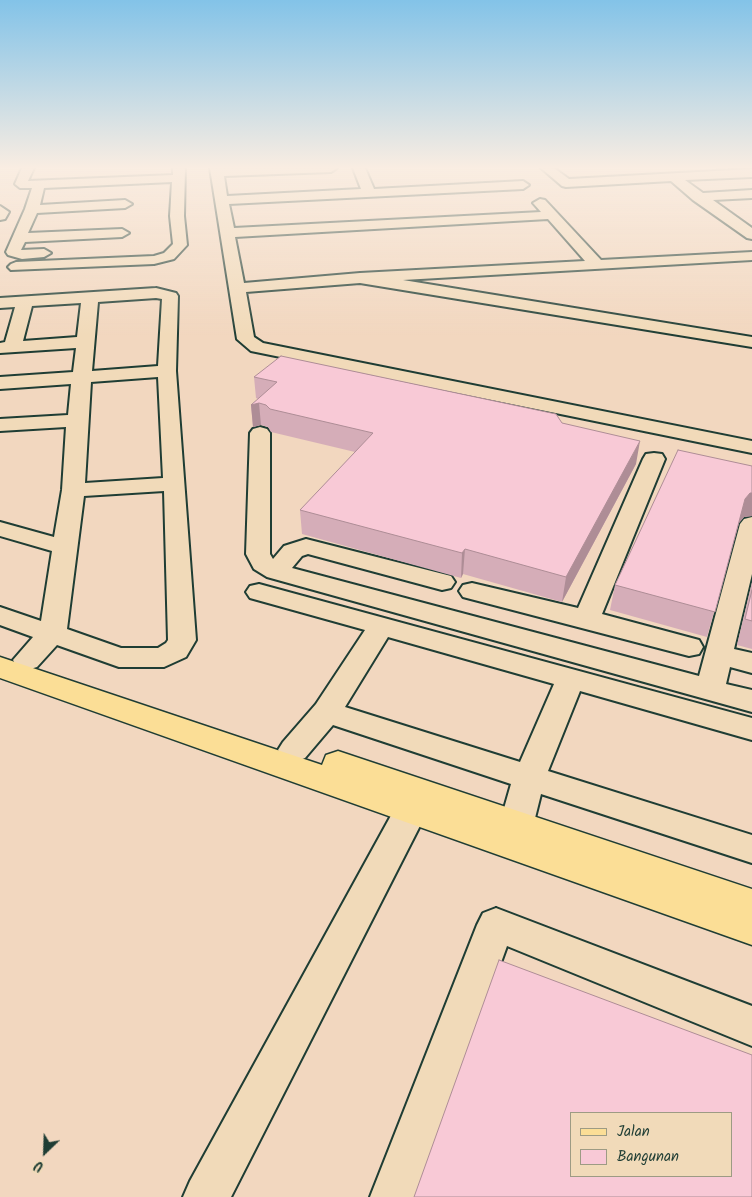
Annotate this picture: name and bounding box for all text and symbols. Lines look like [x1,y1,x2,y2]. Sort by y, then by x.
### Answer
legend [570,1112,732,1177]
text: Jalan [617,1120,650,1144]
north arrow [20,1127,70,1177]
text: Bangunan [617,1145,679,1169]
text: U [31,1154,47,1177]

